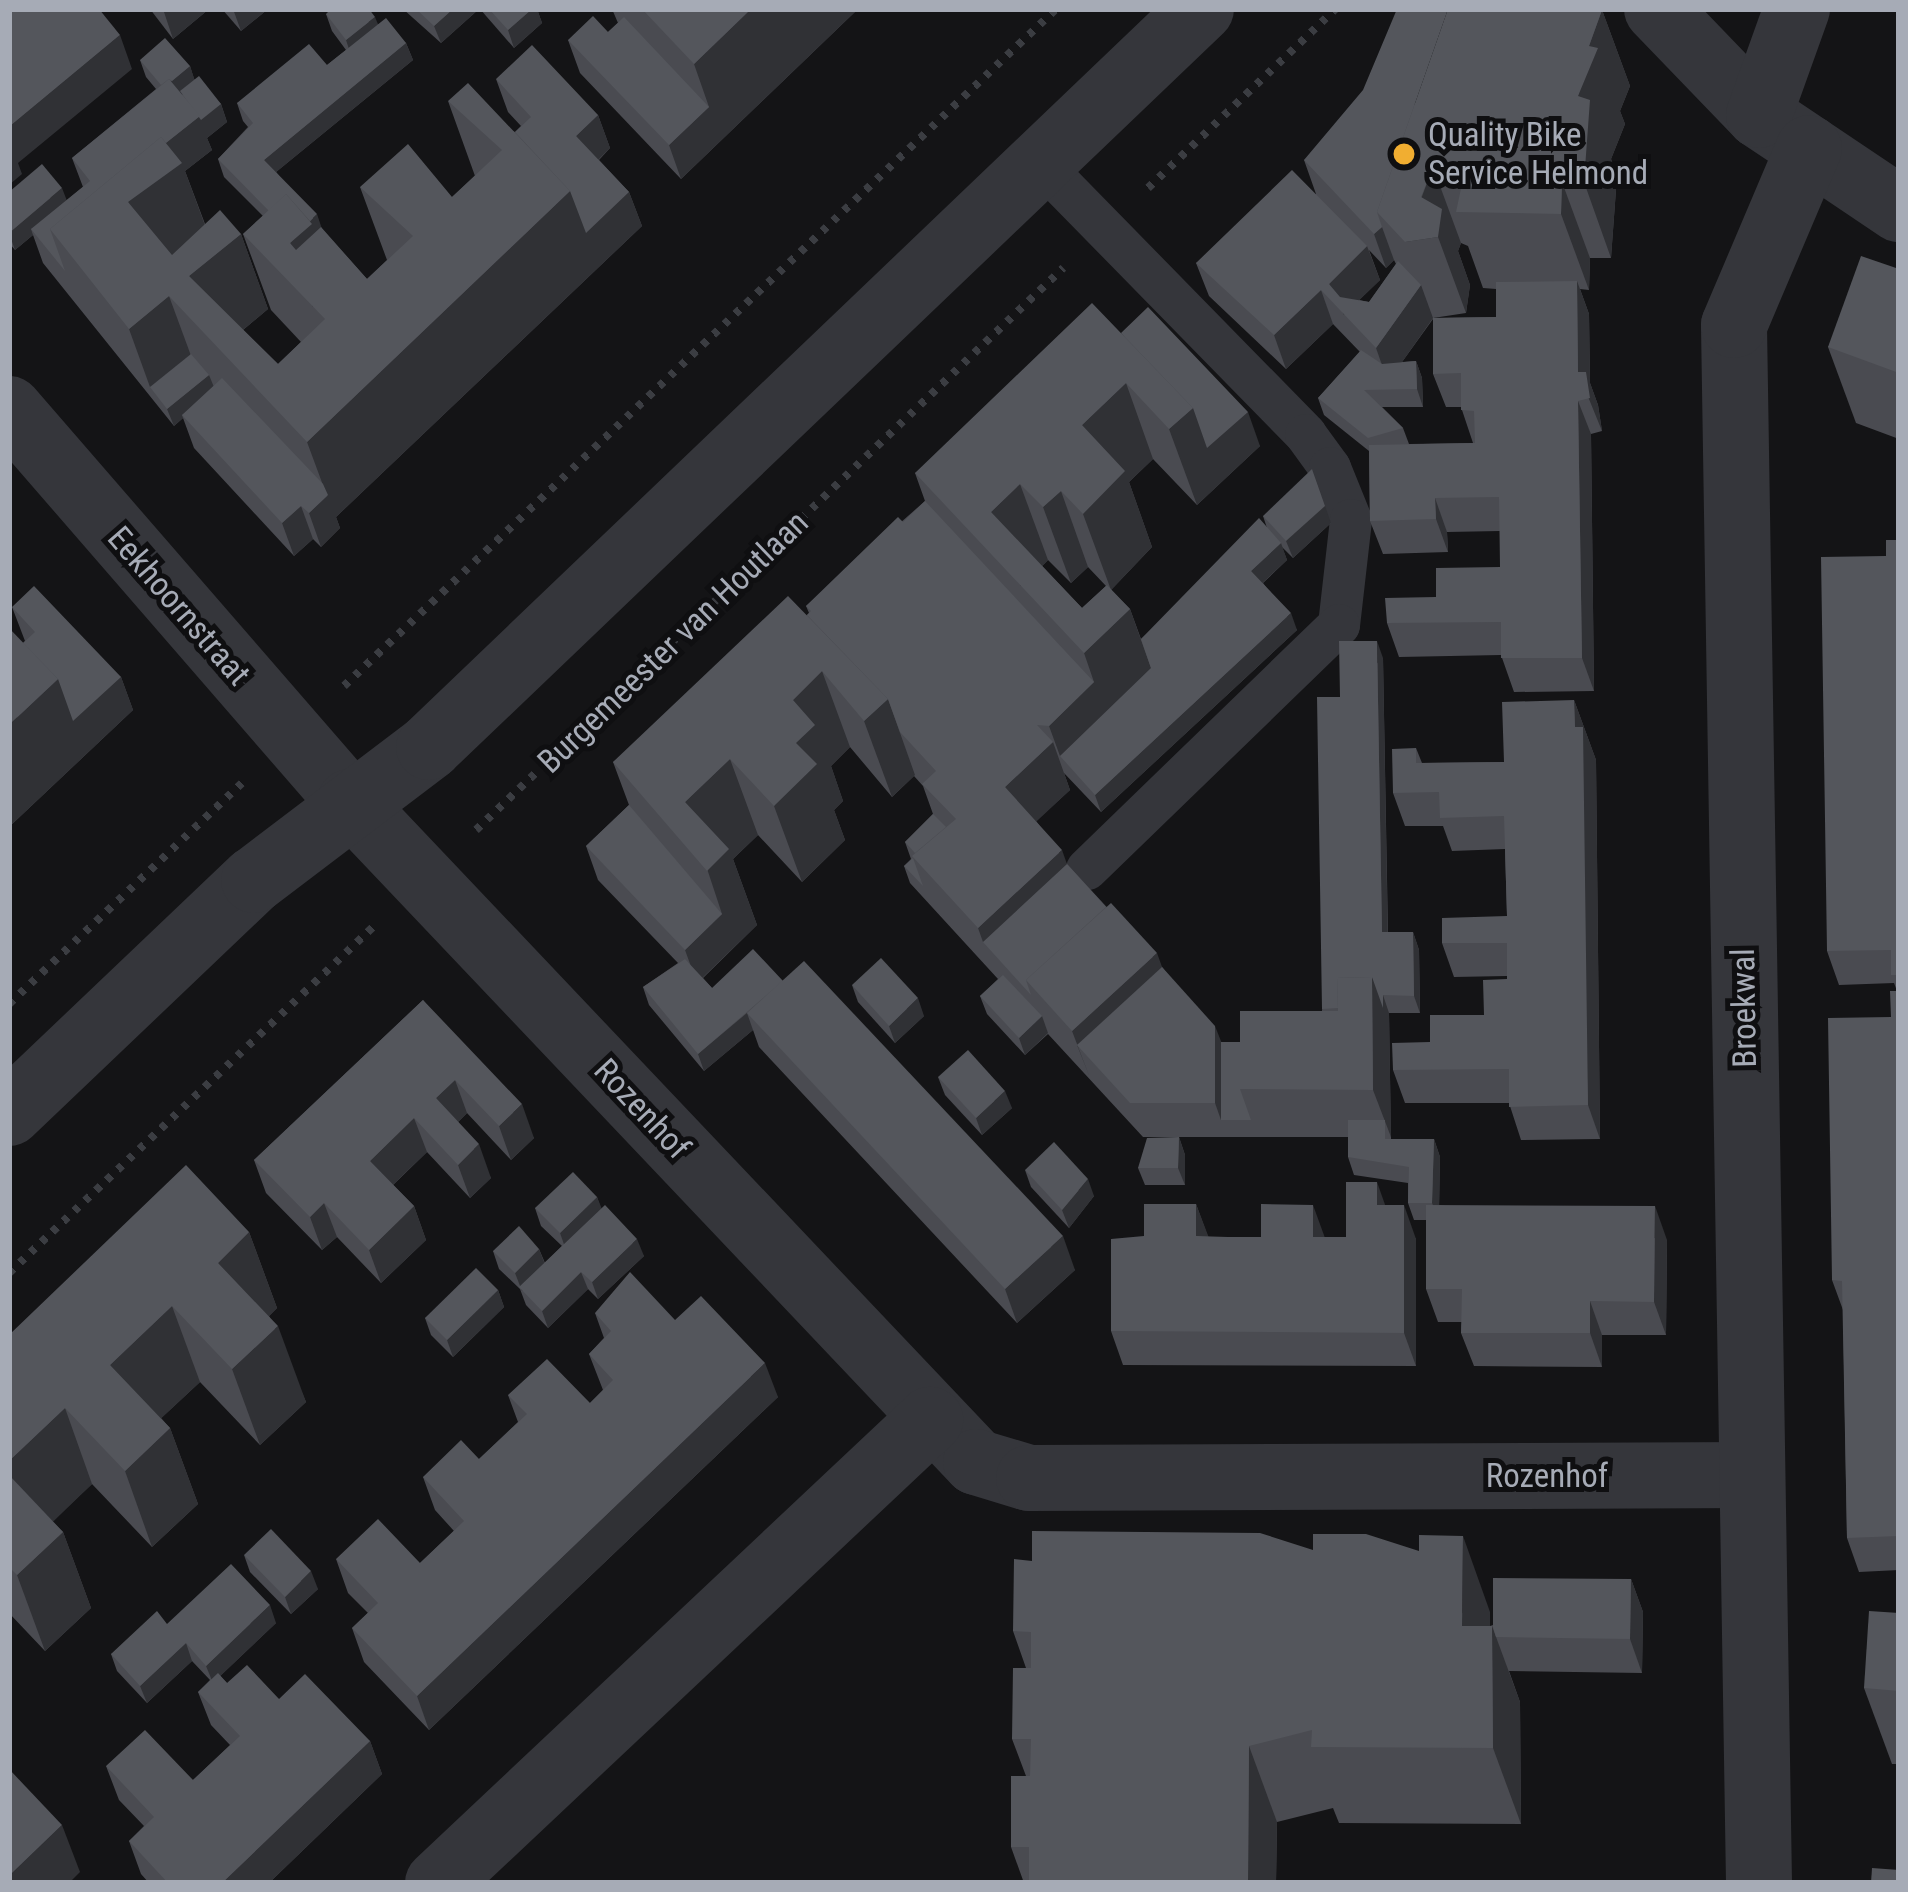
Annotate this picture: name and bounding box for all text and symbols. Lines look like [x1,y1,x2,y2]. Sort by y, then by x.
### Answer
place label: Quality Bike Service Helmond [1428,115,1648,193]
marker: Quality Bike Service Helmond [1391,141,1417,167]
street label: Burgemeester van Houtlaan [530,503,816,781]
street label: Eekhoornstraat [99,519,259,693]
street label: Broekwal [1723,948,1765,1068]
street label: Rozenhof [586,1051,698,1167]
street label: Rozenhof [1486,1456,1608,1496]

